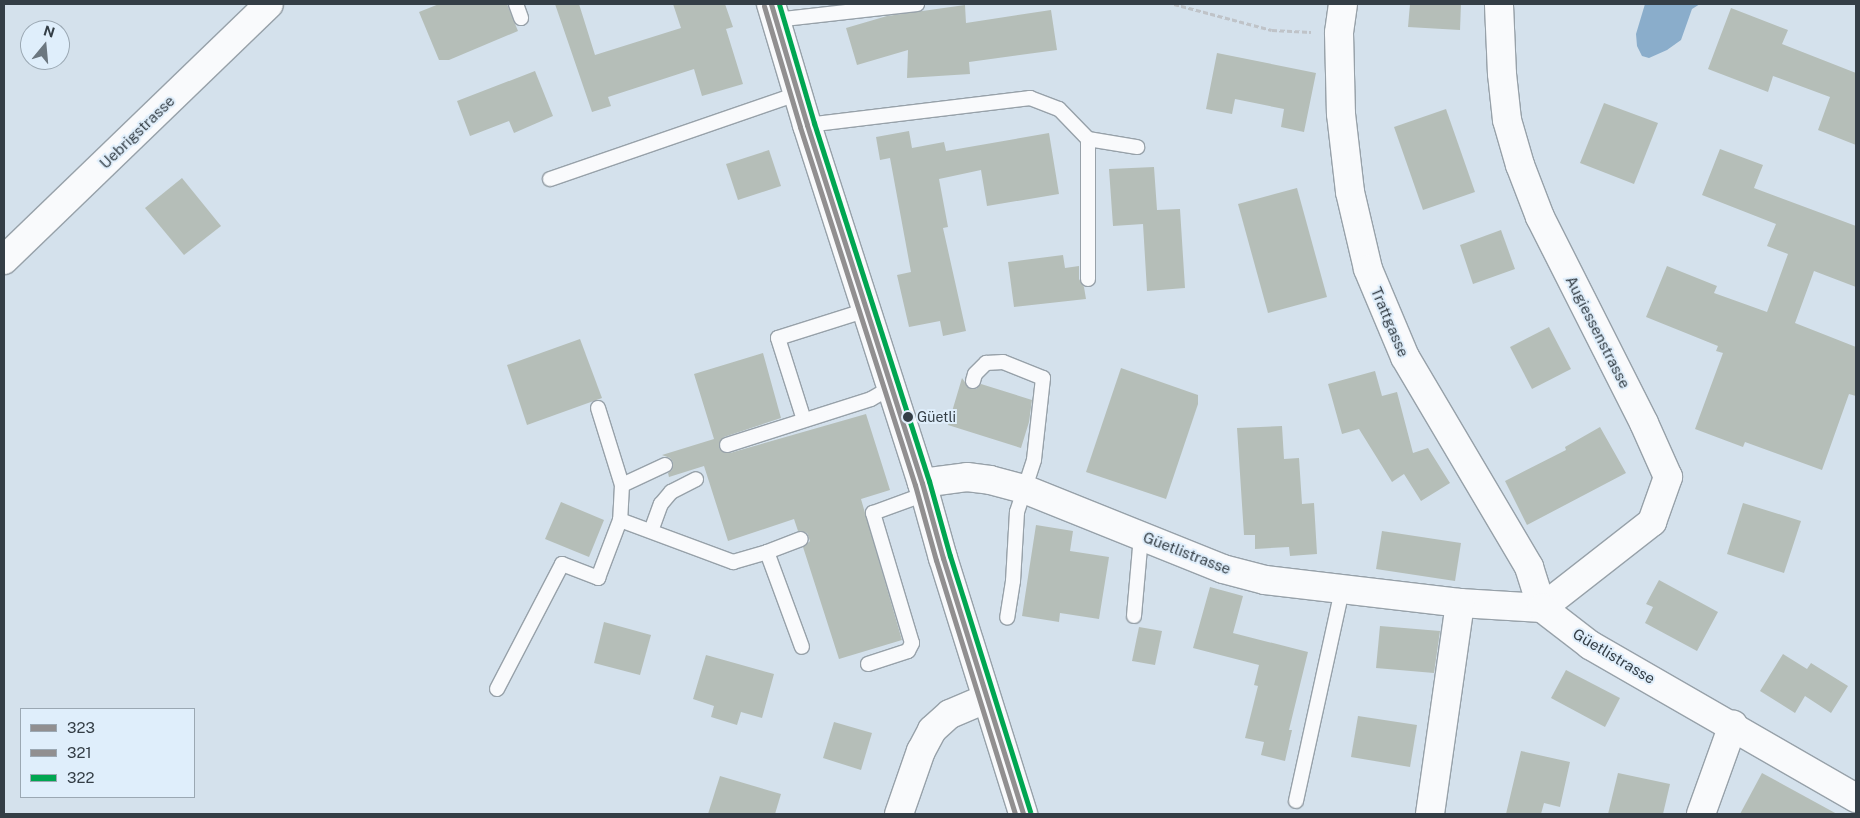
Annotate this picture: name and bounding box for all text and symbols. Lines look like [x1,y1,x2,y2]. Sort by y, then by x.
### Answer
north arrow [20,20,70,70]
text: N [42,22,57,41]
street label: Uebrigstrasse [96,92,178,172]
street label: Augiessenstrasse [1562,273,1634,391]
street label: Trattgasse [1367,284,1413,360]
place label: Güetli [917,409,956,425]
marker: Güetli [903,412,913,422]
street label: Güetlistrasse [1141,528,1233,578]
street label: Güetlistrasse [1570,624,1658,688]
legend [20,708,195,798]
text: 323 [67,719,95,736]
text: 321 [67,744,92,761]
text: 322 [67,769,94,786]

